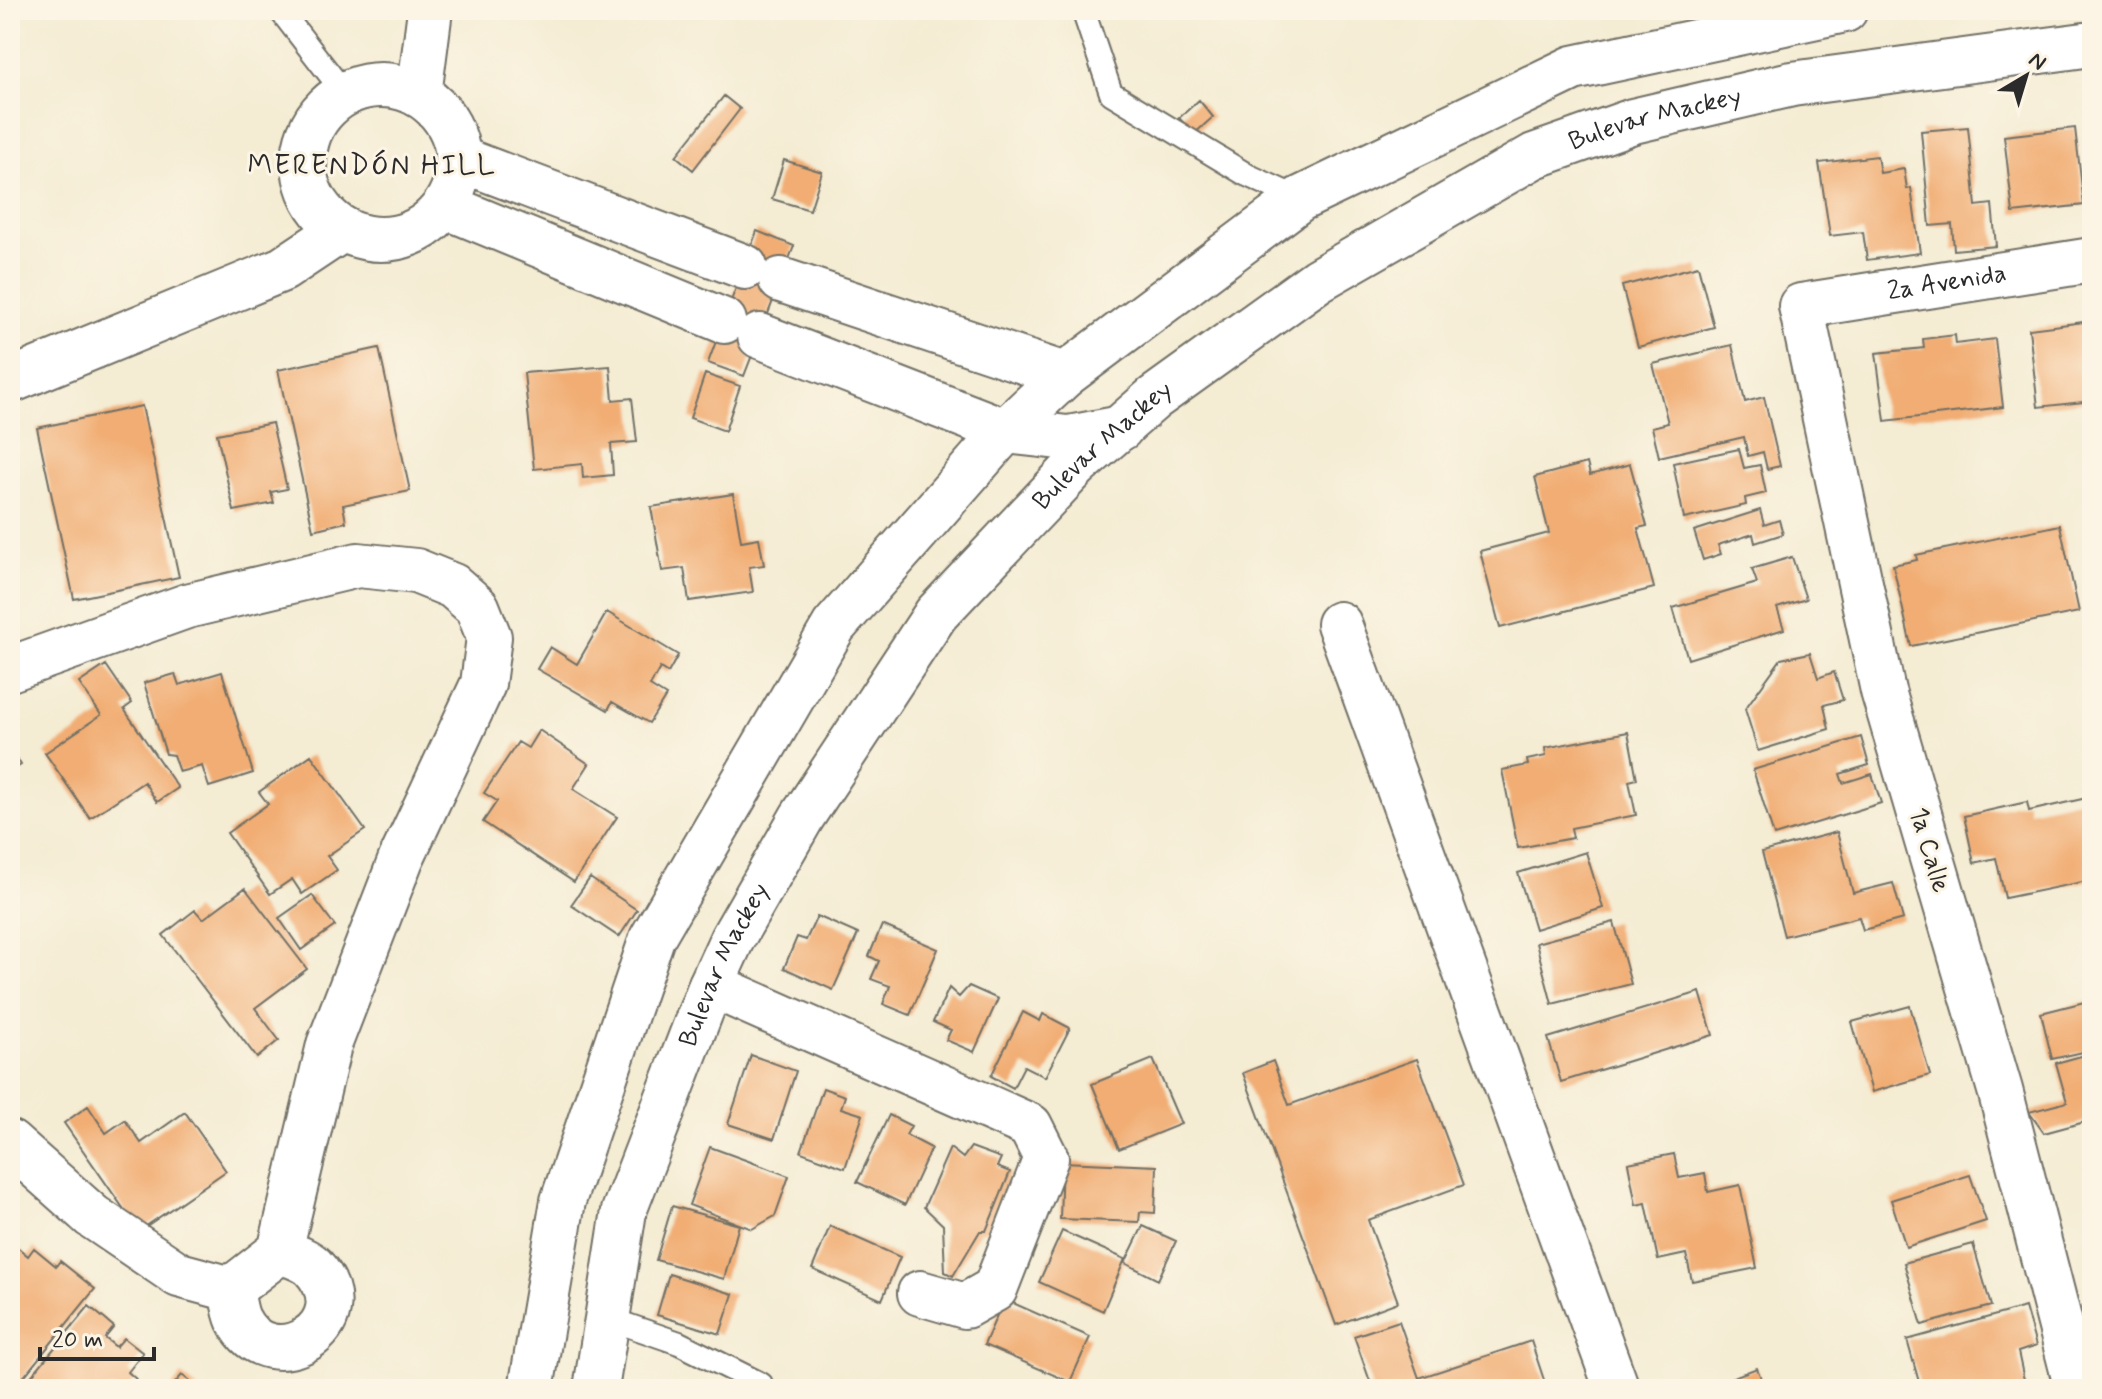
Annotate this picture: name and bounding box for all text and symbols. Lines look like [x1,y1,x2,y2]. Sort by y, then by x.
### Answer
north arrow [1986,36,2066,116]
text: N [2023,46,2051,77]
street label: Bulevar Mackey [1564,79,1745,159]
district label: MERENDÓN HILL [248,148,496,185]
street label: 2a Avenida [1885,257,2009,309]
street label: Bulevar Mackey [1026,373,1179,518]
street label: 1a Calle [1901,803,1957,897]
street label: Bulevar Mackey [672,877,778,1052]
scale bar [40,1311,154,1361]
text: 20 m [52,1325,103,1356]

